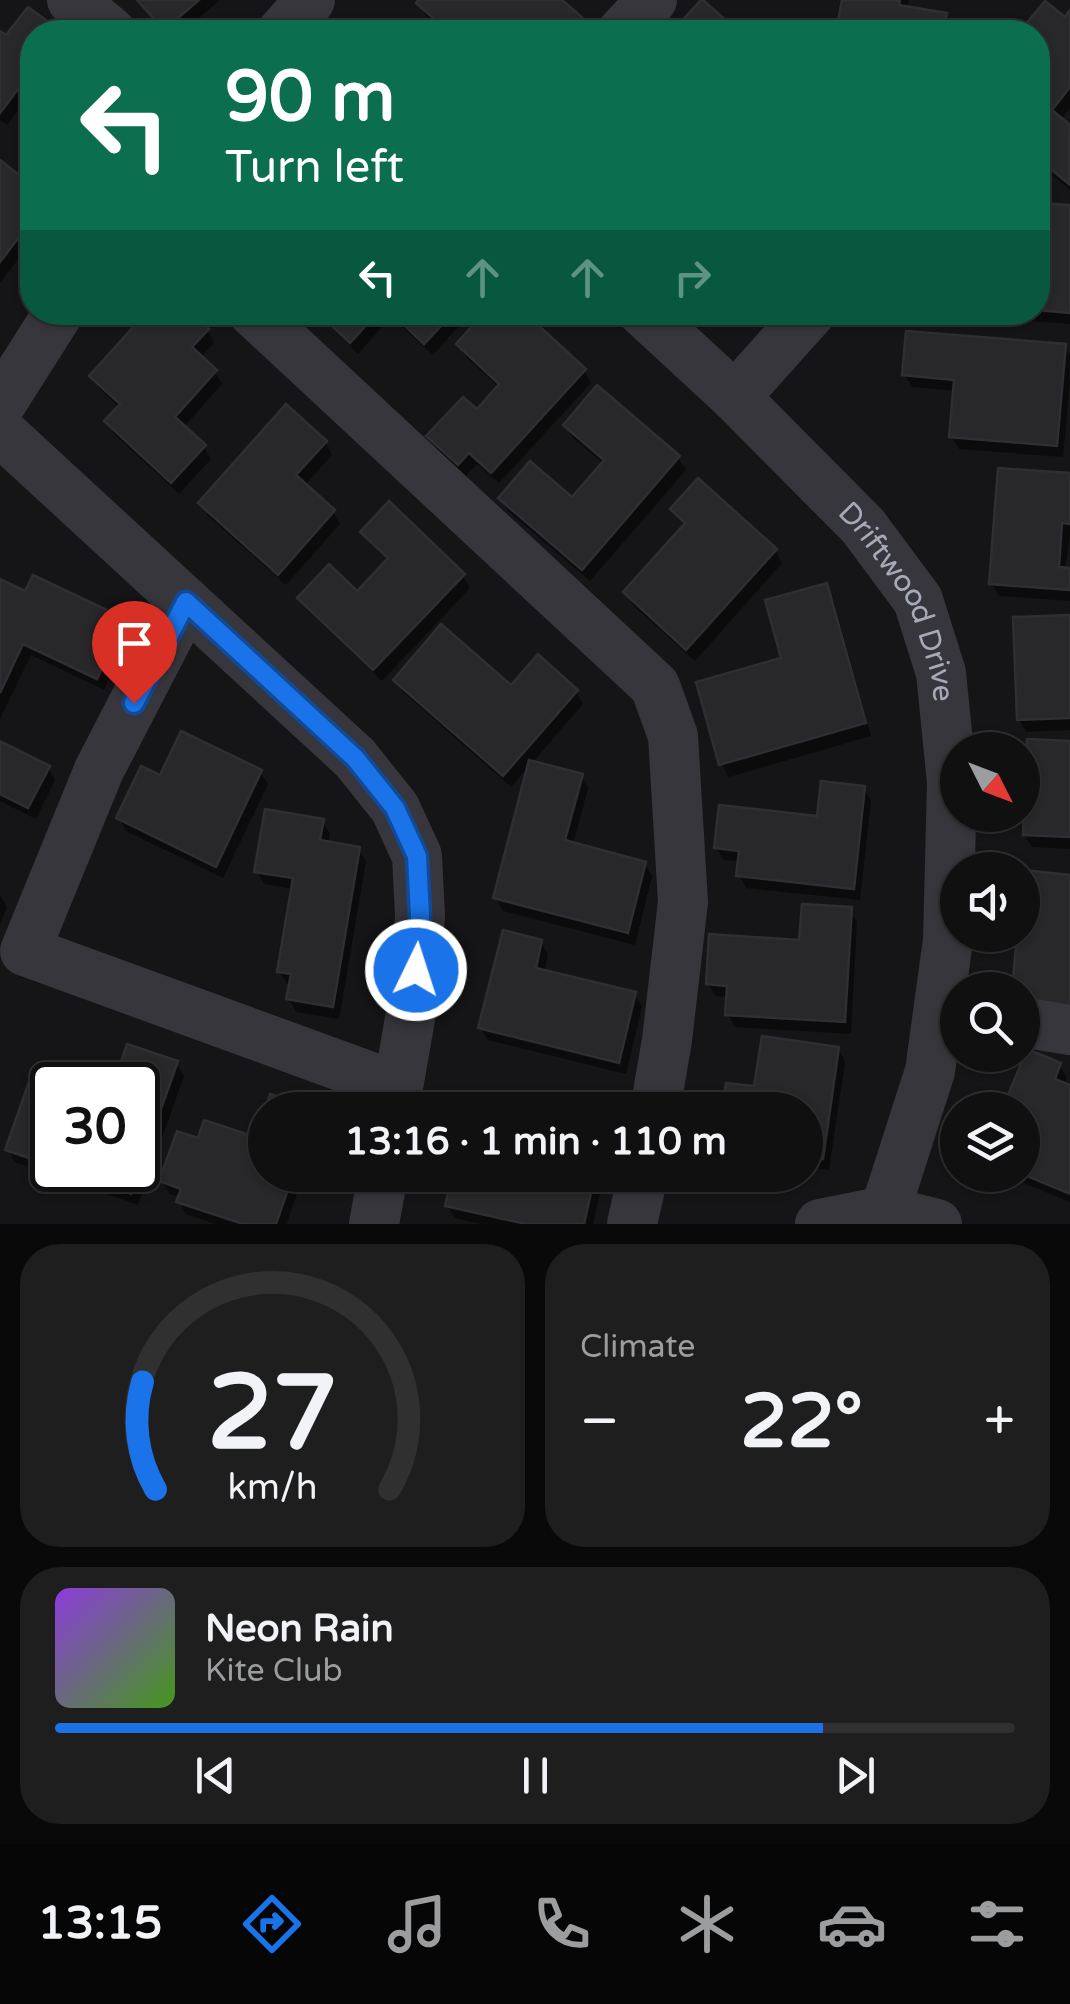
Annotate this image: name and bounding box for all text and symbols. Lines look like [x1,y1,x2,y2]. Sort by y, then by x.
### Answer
text: 90 m [225,56,395,140]
icon: left [60,60,190,190]
text: Turn left [225,141,404,195]
icon: left [350,250,405,305]
icon: ahead [455,250,510,305]
icon: ahead [560,250,615,305]
icon: right [665,250,720,305]
street label: Driftwood Drive [831,494,962,703]
pin [92,601,177,704]
icon: arrive [107,616,162,671]
north arrow [940,732,1040,832]
map controls [940,732,1040,1192]
button: sound [940,852,1040,952]
position arrow [364,918,468,1022]
button: search [940,972,1040,1072]
speed limit sign: 30 [30,1062,160,1192]
button: layers [940,1092,1040,1192]
text: 13:16 · 1 min · 110 m [344,1119,727,1165]
text: Climate [580,1328,695,1366]
text: 27 [207,1352,338,1477]
text: 22° [740,1377,863,1467]
text: − [580,1389,619,1455]
text: + [984,1389,1015,1455]
text: km/h [228,1466,317,1509]
text: Neon Rain [205,1606,394,1652]
text: Kite Club [205,1652,343,1690]
icon: previous [188,1748,243,1803]
icon: pause [508,1748,563,1803]
icon: next [828,1748,883,1803]
icon: directions [237,1889,307,1959]
icon: music [382,1889,452,1959]
icon: phone [527,1889,597,1959]
icon: climate [672,1889,742,1959]
icon: car [817,1889,887,1959]
icon: filters [962,1889,1032,1959]
text: 13:15 [38,1897,162,1951]

